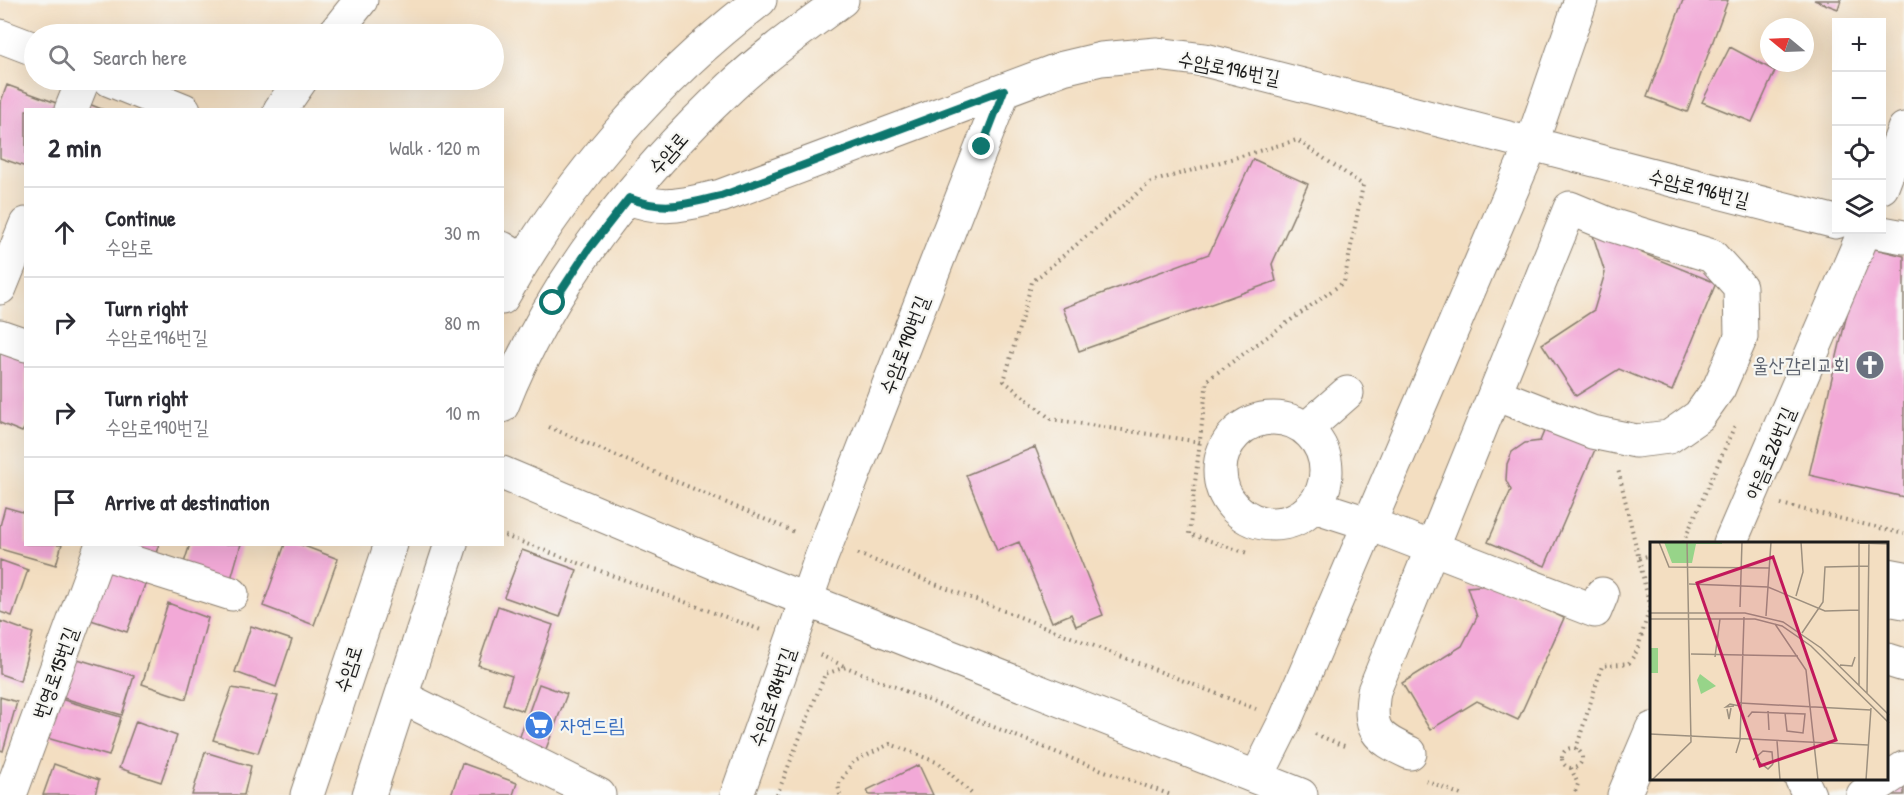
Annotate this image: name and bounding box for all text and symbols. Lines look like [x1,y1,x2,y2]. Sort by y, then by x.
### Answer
north arrow [1760,18,1814,72]
map controls [1832,18,1886,234]
button: + [1832,18,1886,72]
search box [24,24,504,90]
icon: search [45,41,78,74]
text: Search here [93,42,187,72]
street label: 수암로196번길 [1176,44,1282,91]
button: − [1832,72,1886,126]
street label: 수암로 [642,126,694,180]
button: locate [1832,126,1886,180]
text: 2 min [48,130,101,165]
route end [968,133,994,159]
text: Walk · 120 m [389,134,480,161]
street label: 수암로196번길 [1646,162,1752,213]
button: layers [1832,180,1886,234]
text: Continue [105,203,176,233]
icon: ahead [48,216,81,249]
text: 30 m [444,219,480,246]
text: 수암로 [105,233,153,260]
route start [539,289,565,315]
street label: 수암로190번길 [872,291,935,398]
text: Turn right [105,293,188,323]
icon: right [48,306,81,339]
text: 80 m [444,309,480,336]
text: 수암로196번길 [105,323,208,350]
church icon: 울산감리교회 [1854,349,1886,381]
place label: 울산감리교회 [1752,351,1849,378]
text: Turn right [105,383,188,413]
icon: right [48,396,81,429]
text: 10 m [446,399,480,426]
street label: 야음로26번길 [1738,403,1801,503]
text: 수암로190번길 [105,413,209,440]
icon: arrive [48,486,81,519]
text: Arrive at destination [105,487,270,517]
inset map [1650,542,1889,780]
street label: 번영로15번길 [25,623,84,723]
street label: 수암로 [327,642,368,696]
street label: 수암로184번길 [742,643,801,750]
supermarket icon: 자연드림 [523,709,555,741]
place label: 자연드림 [560,711,624,738]

